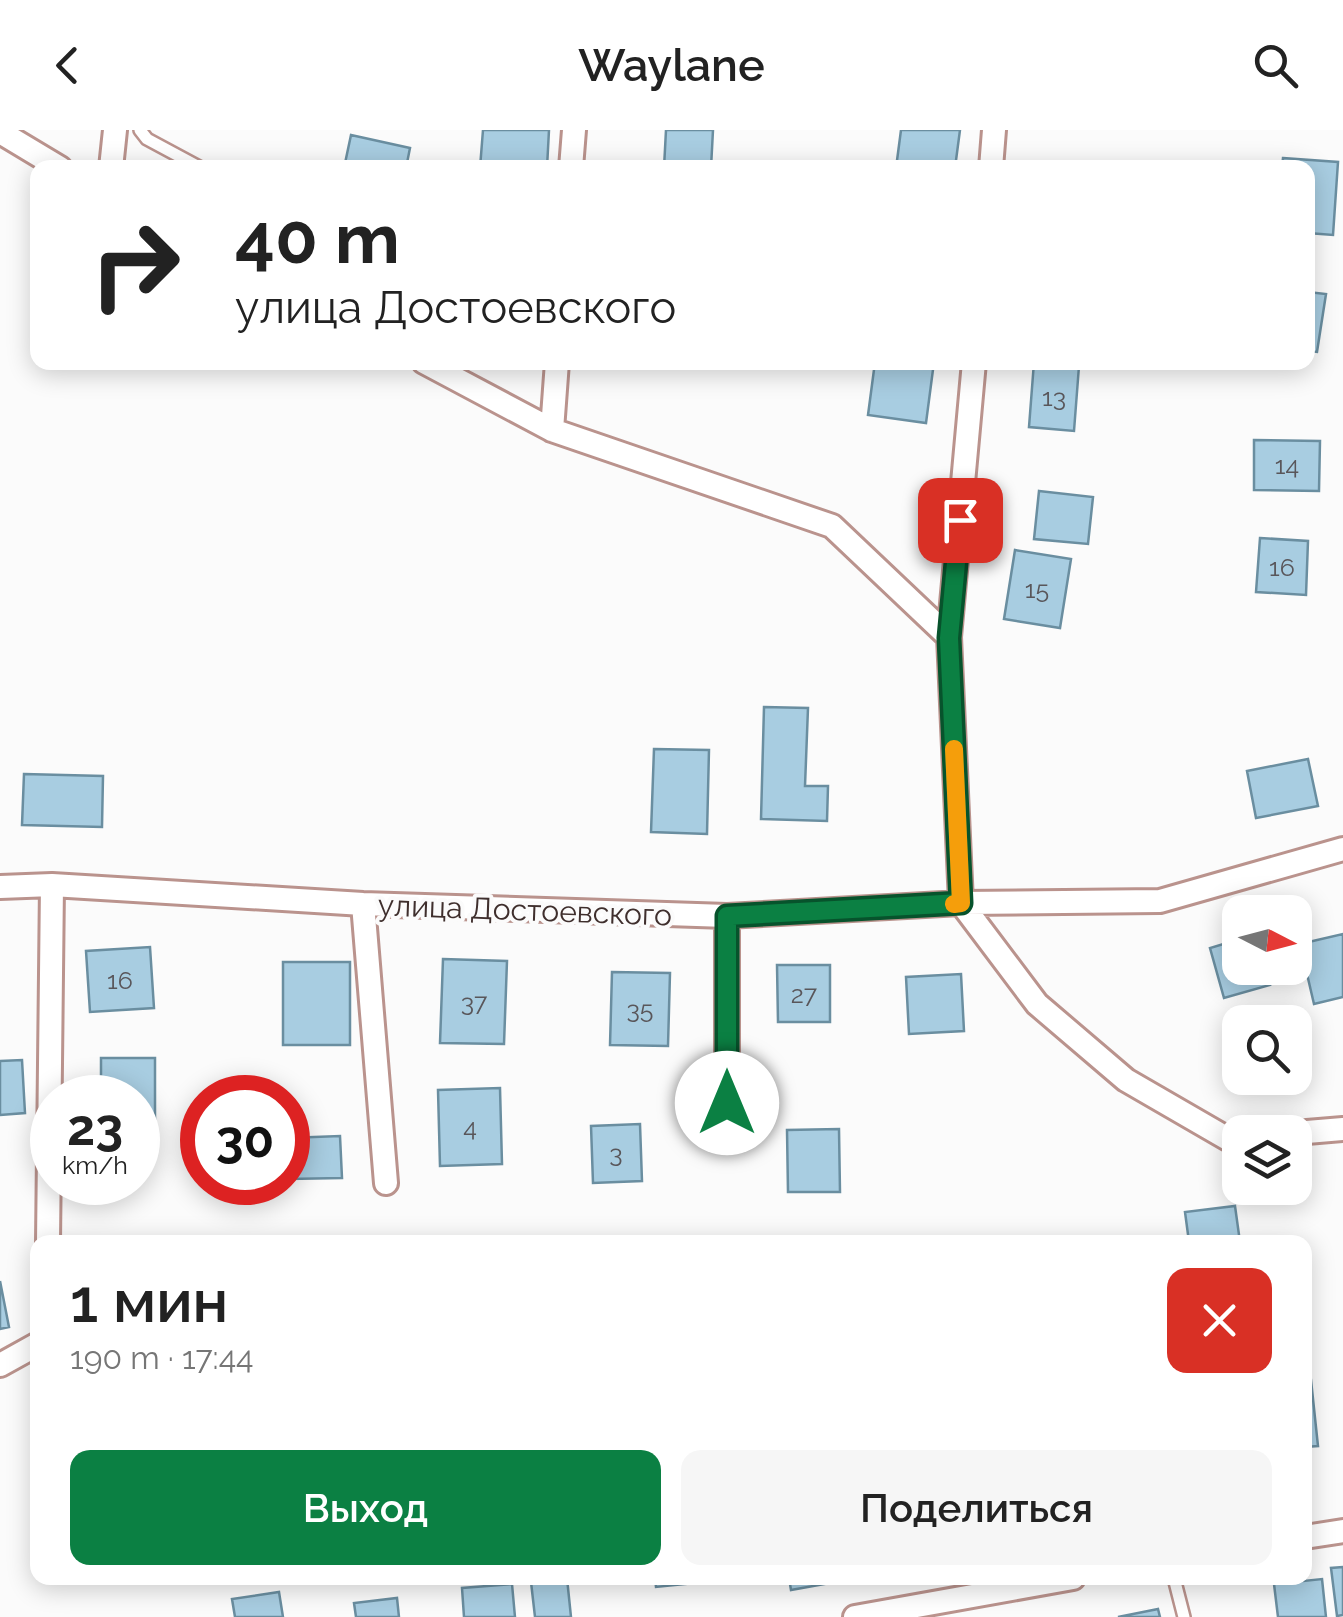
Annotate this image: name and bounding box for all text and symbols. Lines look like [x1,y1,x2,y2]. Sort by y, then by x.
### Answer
icon: back [40,38,95,93]
icon: search [1248,38,1303,93]
text: Waylane [578,39,765,92]
text: 40 m [235,197,400,279]
icon: right [70,200,200,330]
text: улица Достоевского [235,281,676,334]
house number: 13 [1042,382,1066,412]
house number: 14 [1275,450,1299,480]
pin [918,478,1003,563]
icon: arrive [933,493,988,548]
house number: 16 [1269,552,1295,582]
house number: 15 [1025,574,1049,604]
street label: улица Достоевского [377,887,673,933]
north arrow [1222,895,1312,985]
map controls [1222,895,1312,1205]
house number: 16 [107,965,133,995]
house number: 27 [791,979,818,1009]
house number: 37 [461,987,488,1017]
house number: 35 [627,994,653,1024]
button: search [1222,1005,1312,1095]
position arrow [675,1051,779,1155]
speed limit sign: 30 [180,1075,310,1205]
text: 23 [67,1098,123,1157]
house number: 4 [463,1112,477,1142]
button: layers [1222,1115,1312,1205]
house number: 3 [609,1138,623,1168]
text: km/h [62,1150,128,1180]
text: 1 мин [70,1266,228,1336]
button: close [1167,1268,1272,1373]
text: 190 m · 17:44 [70,1339,254,1376]
button: Выход [70,1450,661,1565]
button: Поделиться [681,1450,1272,1565]

